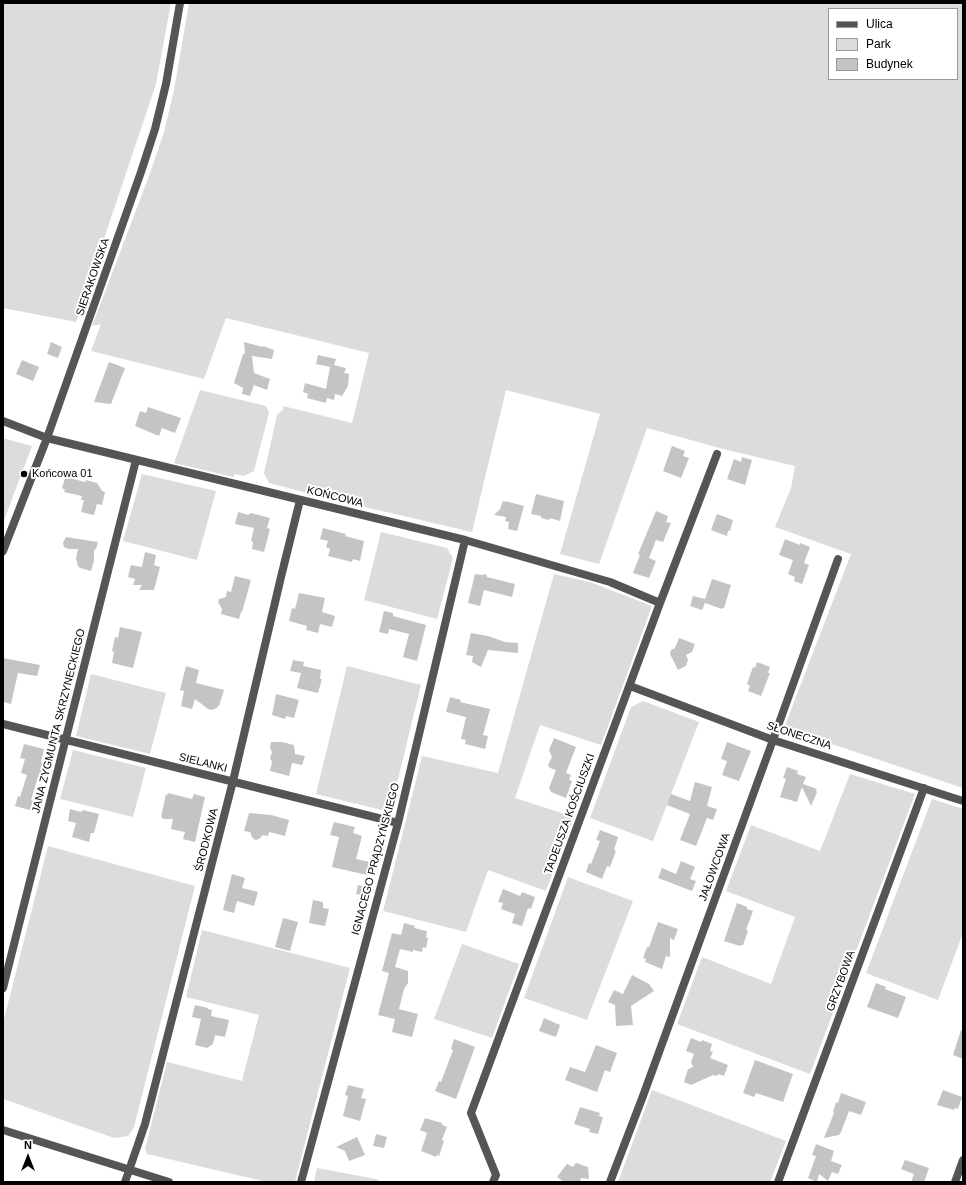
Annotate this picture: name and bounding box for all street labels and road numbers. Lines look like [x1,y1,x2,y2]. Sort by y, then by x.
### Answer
street label: SIERAKOWSKA [74,236,112,318]
street label: KOŃCOWA [305,484,365,510]
street label: JANA ZYGMUNTA SKRZYNECKIEGO [30,627,88,815]
street label: SŁONECZNA [765,719,833,753]
street label: SIELANKI [177,751,229,775]
street label: TADEUSZA KOŚCIUSZKI [542,752,598,876]
street label: IGNACEGO PRĄDZYŃSKIEGO [349,781,403,937]
street label: ŚRODKOWA [193,807,221,873]
street label: JAŁOWCOWA [697,831,733,903]
street label: GRZYBOWA [824,949,858,1013]

